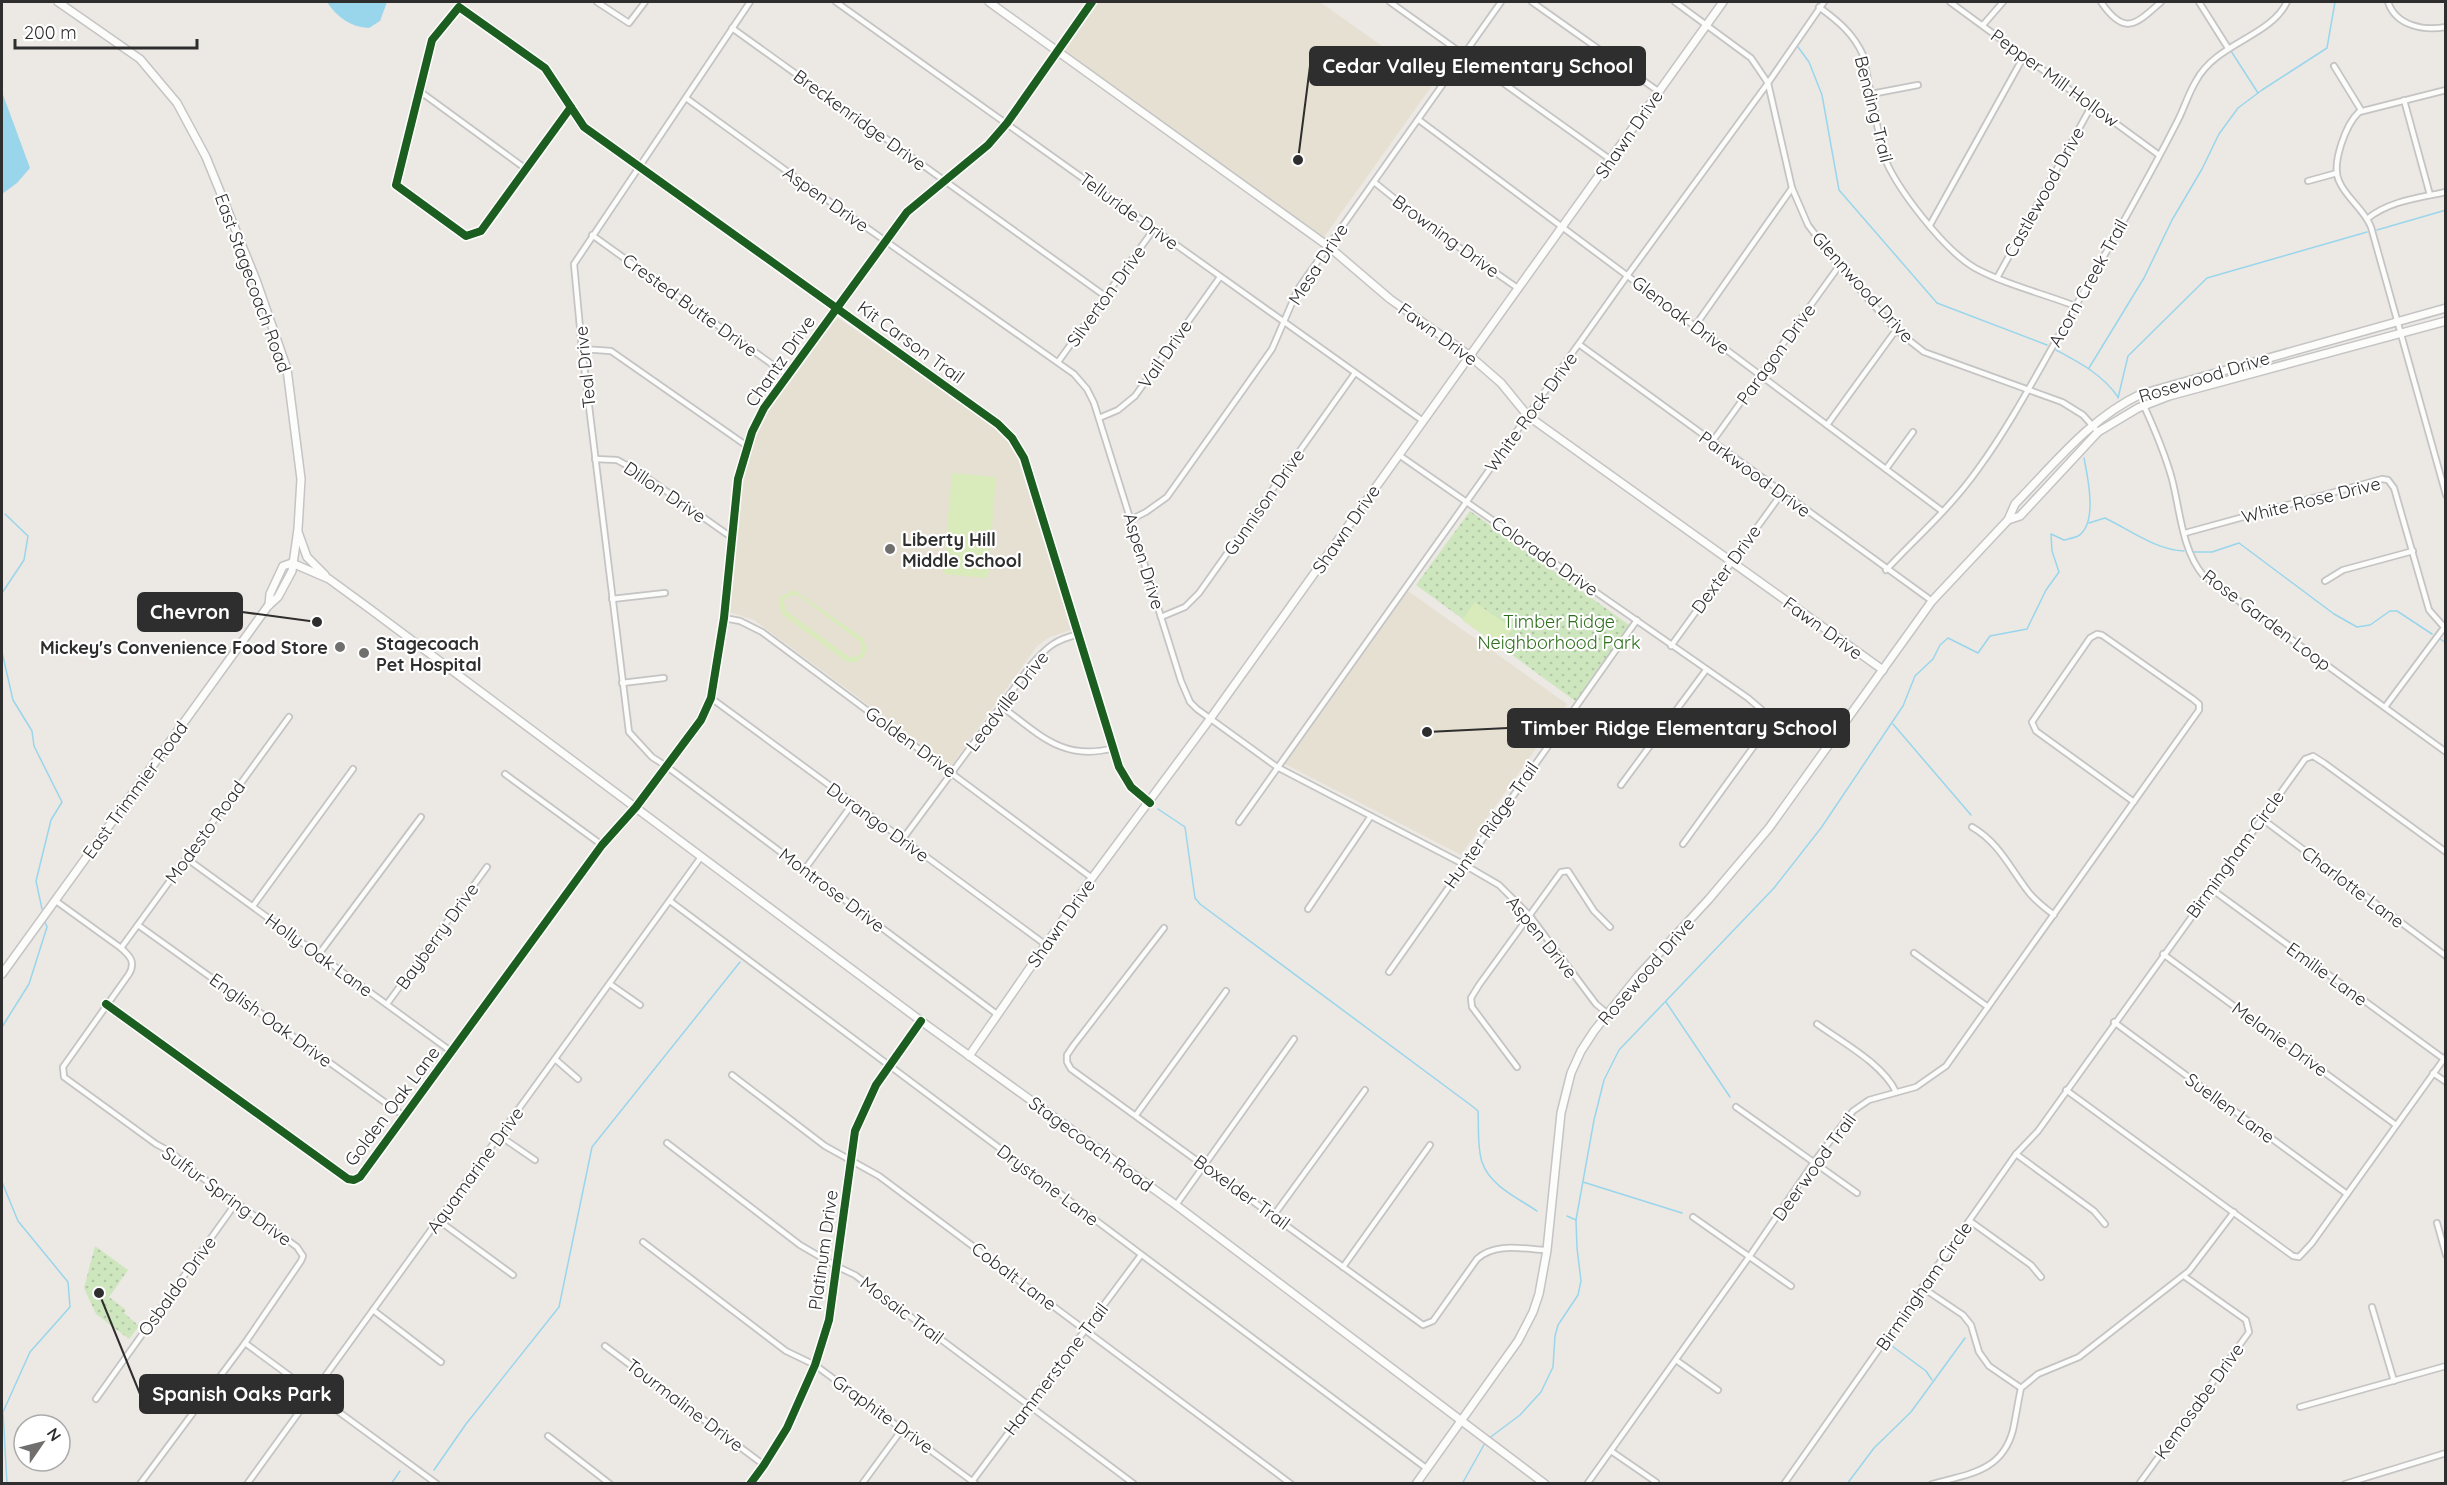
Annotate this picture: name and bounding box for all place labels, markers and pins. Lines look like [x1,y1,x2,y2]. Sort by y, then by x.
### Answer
callout: Cedar Valley Elementary School [1310,47,1645,85]
place label: Liberty Hill Middle School [902,528,1022,572]
marker: Liberty Hill Middle School [883,542,897,556]
callout: Chevron [138,593,242,631]
place label: Stagecoach Pet Hospital [376,632,482,676]
place label: Mickey's Convenience Food Store [40,636,328,659]
marker: Mickey's Convenience Food Store [333,640,347,654]
marker: Stagecoach Pet Hospital [357,646,371,660]
callout: Timber Ridge Elementary School [1508,709,1849,747]
callout: Spanish Oaks Park [140,1375,343,1413]

